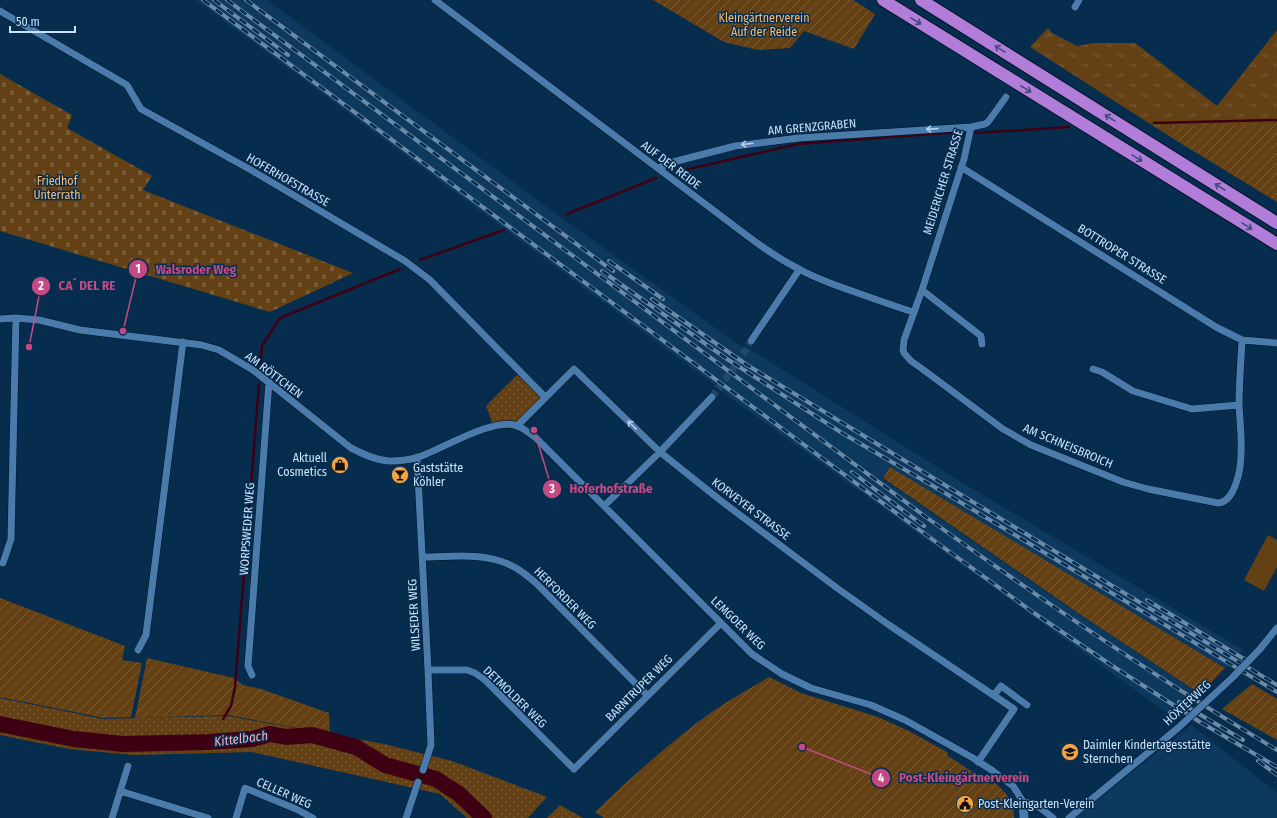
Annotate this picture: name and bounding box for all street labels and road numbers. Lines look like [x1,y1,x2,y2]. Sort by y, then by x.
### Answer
street label: AM GRENZGRABEN [767,116,857,138]
street label: MEIDERICHER STRASSE [920,127,966,236]
street label: AUF DER REIDE [638,138,704,192]
street label: HOFERHOFSTRASSE [244,151,332,210]
street label: BOTTROPER STRASSE [1075,221,1169,287]
street label: AM RÖTTCHEN [243,347,307,401]
street label: AM SCHNEISBROICH [1021,421,1115,471]
street label: KORVEYER STRASSE [709,475,793,543]
street label: WORPSWEDER WEG [237,482,257,576]
street label: HERFORDER WEG [531,564,599,632]
street label: WILSEDER WEG [405,578,423,651]
street label: LEMGOER WEG [708,594,768,652]
street label: BARNTRUPER WEG [603,652,675,724]
street label: DETMOLDER WEG [480,663,550,731]
street label: HÖXTERWEG [1159,676,1214,728]
street label: CELLER WEG [254,775,314,811]

